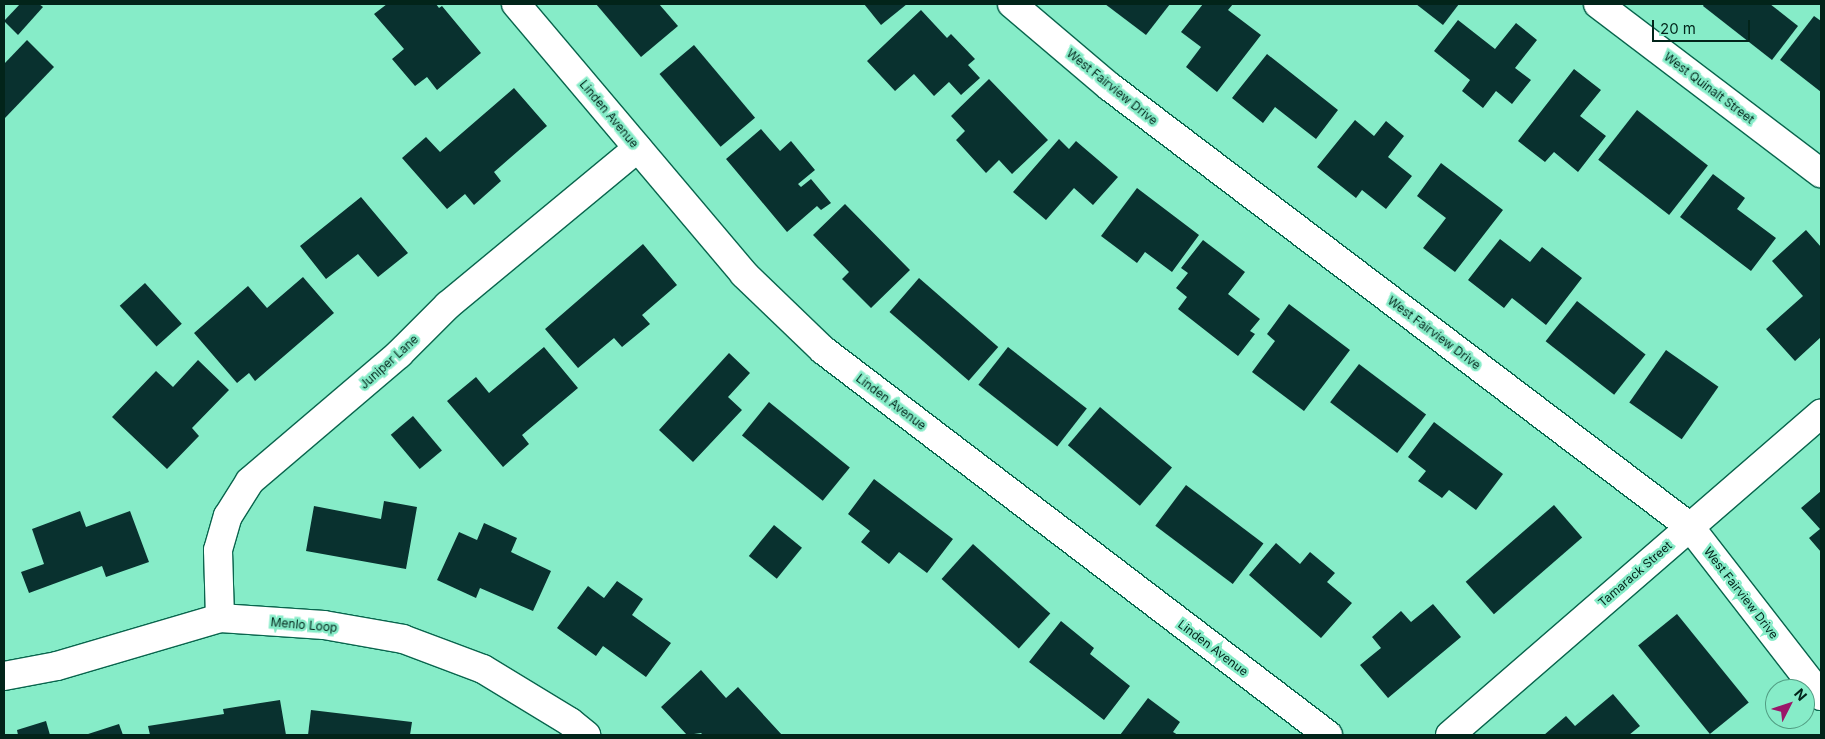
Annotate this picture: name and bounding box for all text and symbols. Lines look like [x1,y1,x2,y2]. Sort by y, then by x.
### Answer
scale bar [1655,10,1752,42]
text: 20 m [1660,19,1696,38]
street label: West Fairview Drive [1064,46,1160,128]
street label: West Quinalt Street [1661,49,1757,127]
street label: Linden Avenue [577,77,641,151]
street label: West Fairview Drive [1385,293,1483,373]
street label: Juniper Lane [357,332,421,392]
street label: Linden Avenue [853,371,929,433]
street label: Tamarack Street [1595,538,1675,610]
street label: West Fairview Drive [1701,544,1781,642]
street label: Menlo Loop [270,615,338,635]
street label: Linden Avenue [1175,617,1251,679]
north arrow [1765,679,1815,729]
text: N [1791,685,1811,704]

